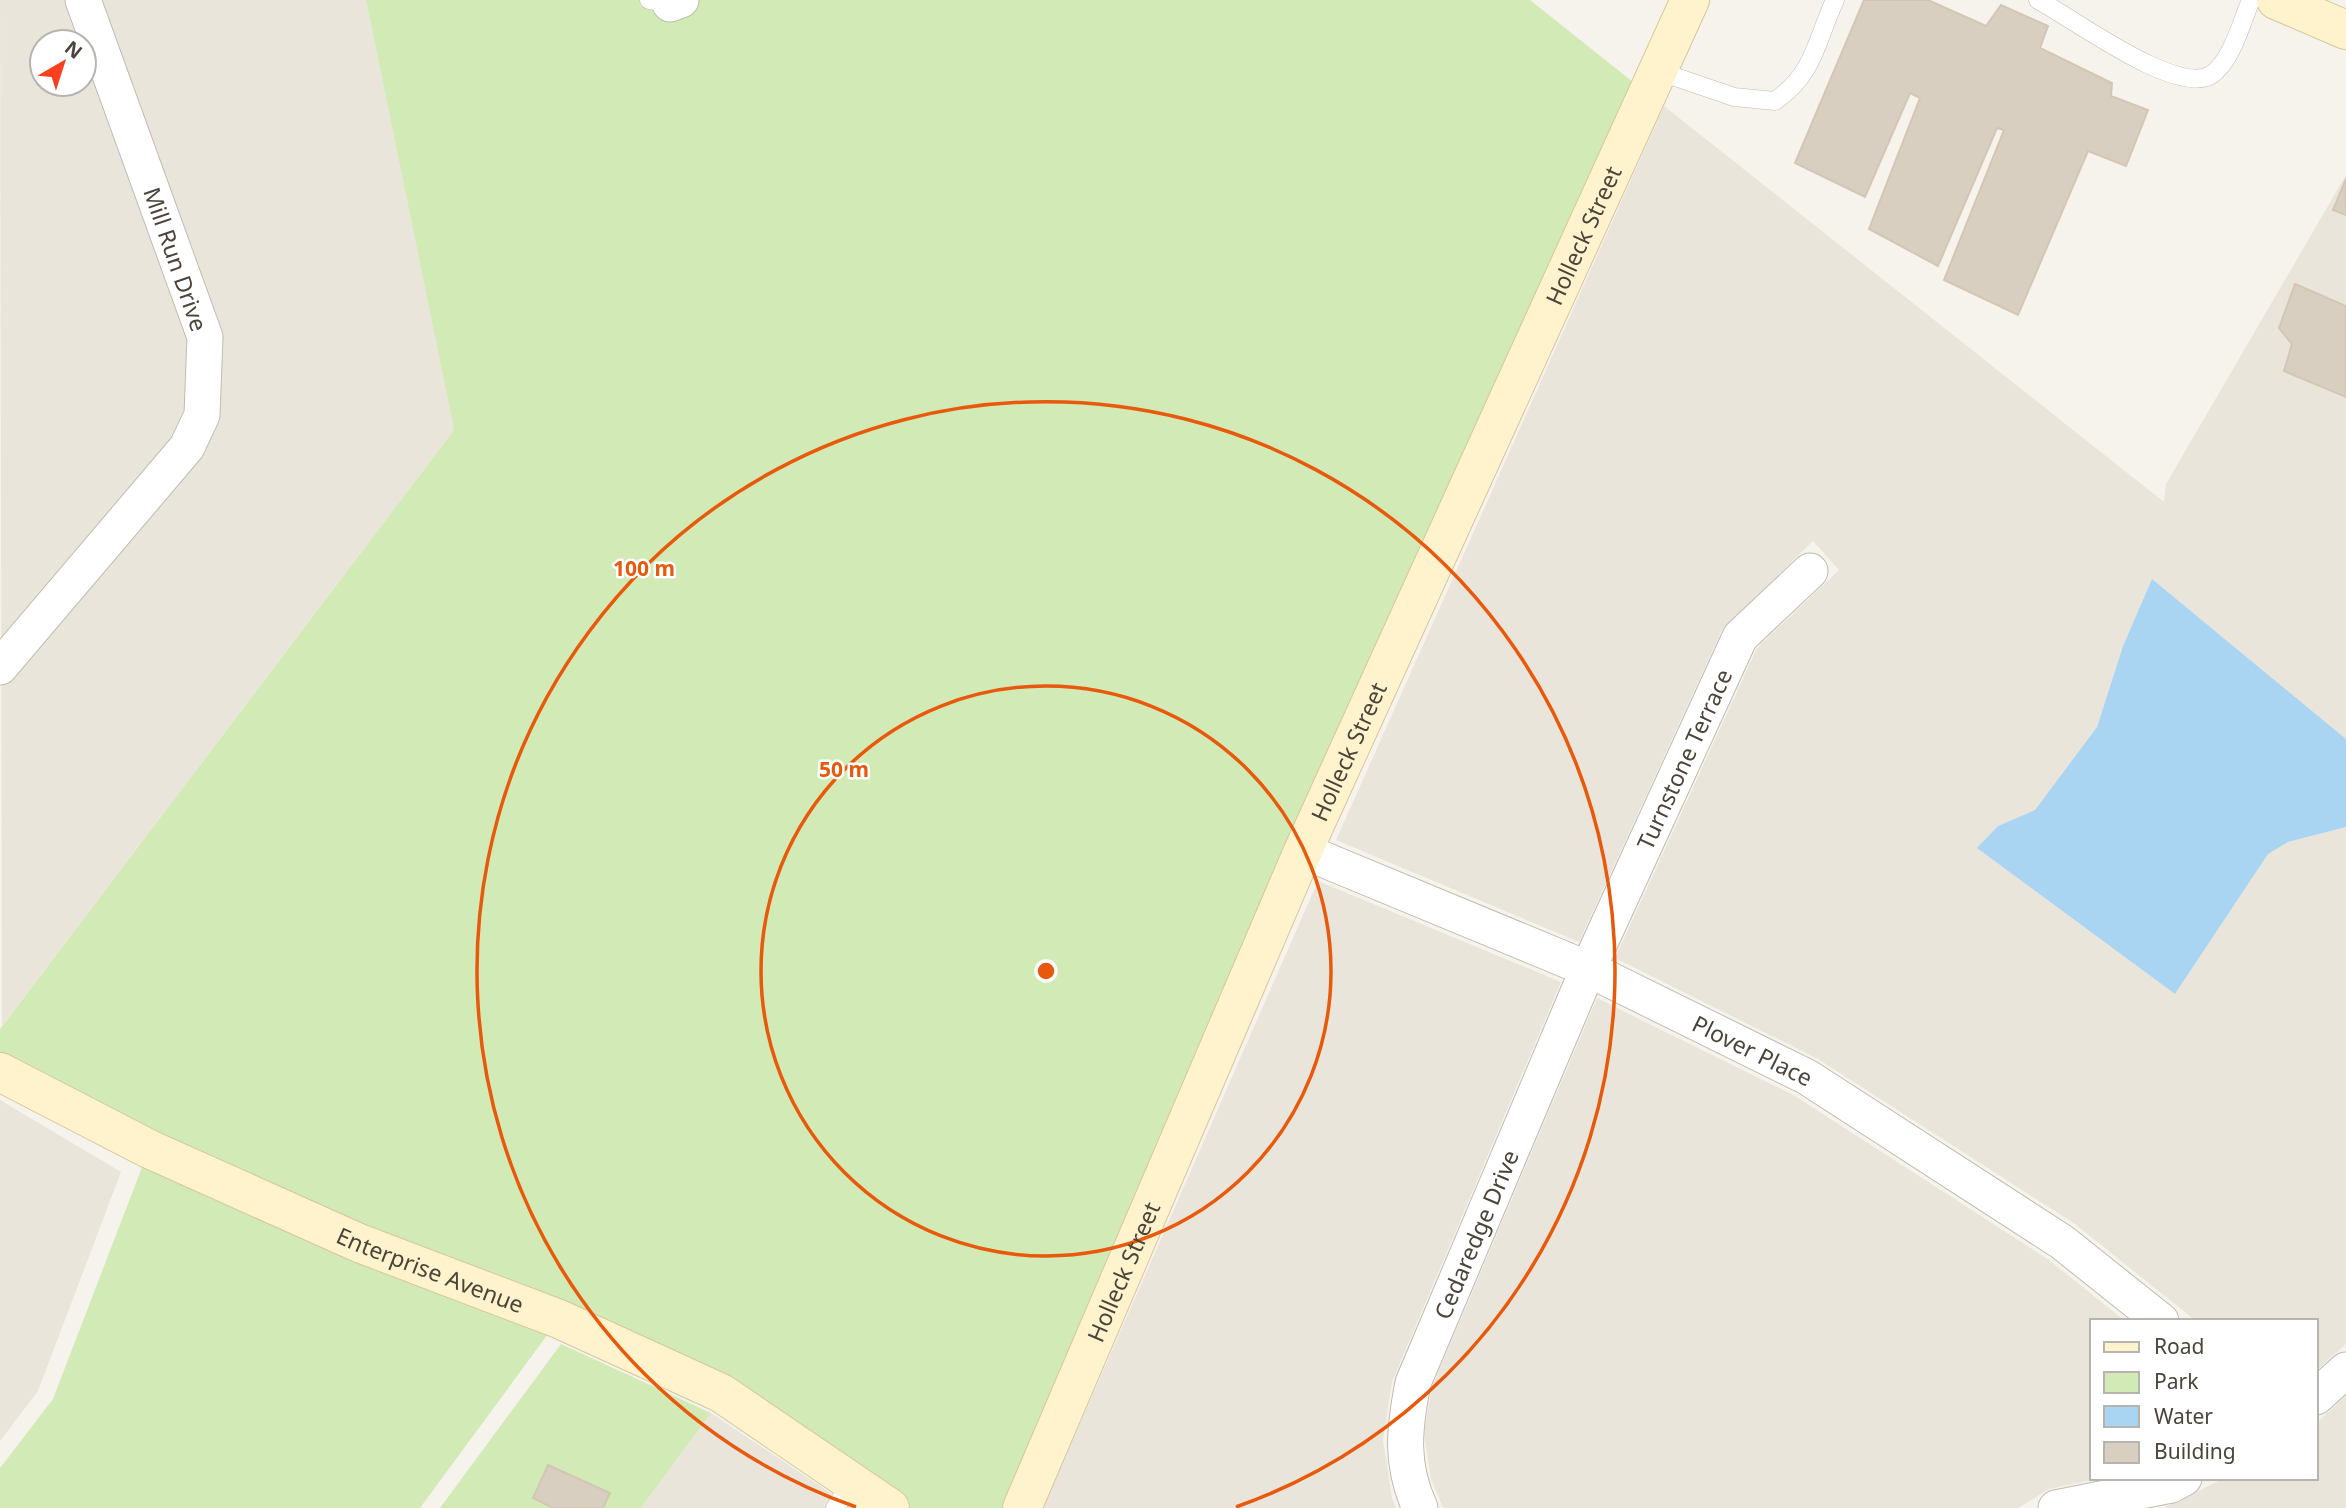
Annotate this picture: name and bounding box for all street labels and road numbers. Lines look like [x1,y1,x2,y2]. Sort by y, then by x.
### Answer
street label: Holleck Street [1538,161,1629,310]
street label: Mill Run Drive [136,183,216,335]
street label: Turnstone Terrace [1629,663,1739,855]
street label: Holleck Street [1303,677,1394,826]
street label: Plover Place [1687,1007,1818,1093]
street label: Cedaredge Drive [1426,1145,1526,1324]
street label: Holleck Street [1079,1197,1167,1347]
street label: Enterprise Avenue [332,1219,529,1320]

